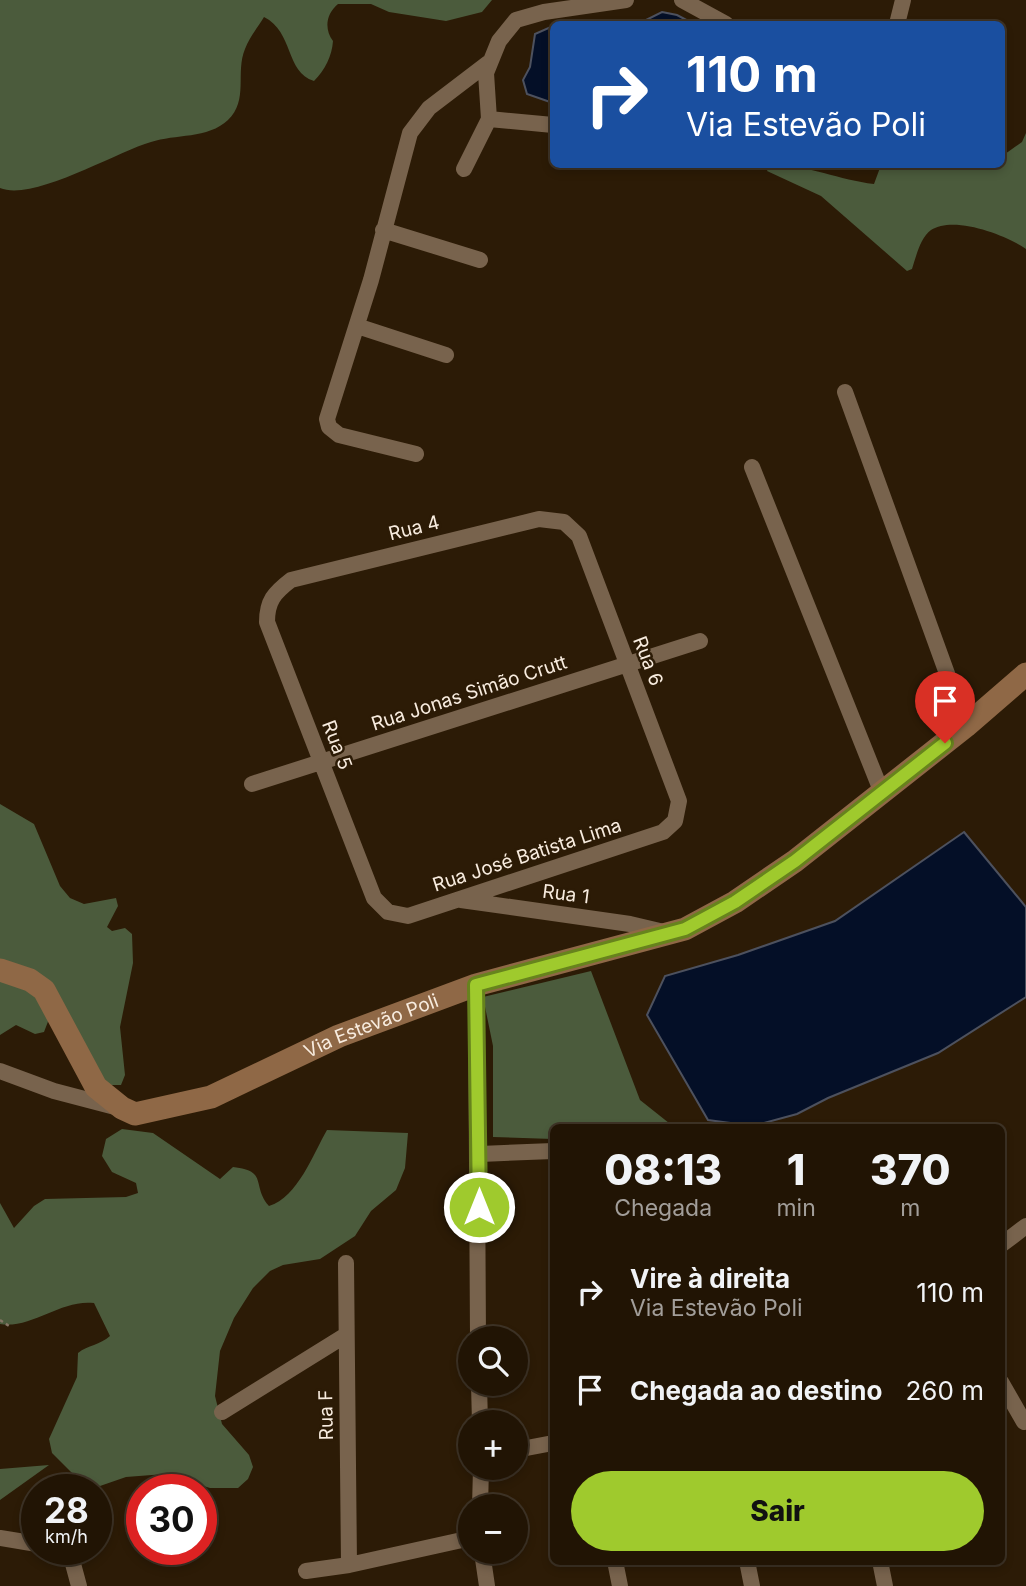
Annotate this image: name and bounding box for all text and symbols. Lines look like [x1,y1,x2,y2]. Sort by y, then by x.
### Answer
text: 110 m [686,45,818,104]
icon: right [571,49,662,140]
text: Via Estevão Poli [686,105,926,144]
street label: Rua 4 [386,511,442,545]
street label: Rua 6 [628,633,668,689]
street label: Rua Jonas Simão Crutt [368,651,570,735]
pin [915,671,975,743]
icon: arrive [926,682,964,720]
street label: Rua 5 [317,717,357,773]
street label: Rua José Batista Lima [430,814,624,896]
street label: Rua 1 [541,880,591,908]
street label: Via Estevão Poli [300,989,441,1063]
text: 08:13 [604,1144,722,1195]
text: 1 [787,1144,805,1195]
text: 370 [870,1144,951,1195]
position arrow [442,1170,516,1244]
text: Chegada [614,1194,712,1222]
text: min [776,1194,816,1222]
text: m [900,1194,920,1222]
text: Vire à direita [630,1263,790,1294]
icon: right [571,1273,609,1311]
text: 110 m [916,1277,984,1308]
text: Via Estevão Poli [630,1294,803,1322]
map controls [458,1326,528,1564]
button: search [458,1326,528,1396]
icon: arrive [571,1371,609,1409]
text: Chegada ao destino [630,1375,882,1406]
text: 260 m [906,1375,984,1406]
street label: Rua F [314,1389,338,1441]
button: + [458,1410,528,1480]
button: Sair [571,1471,984,1551]
speed limit sign: 30 [126,1474,217,1565]
text: 28 [44,1489,89,1531]
button: − [458,1494,528,1564]
text: km/h [45,1526,88,1547]

